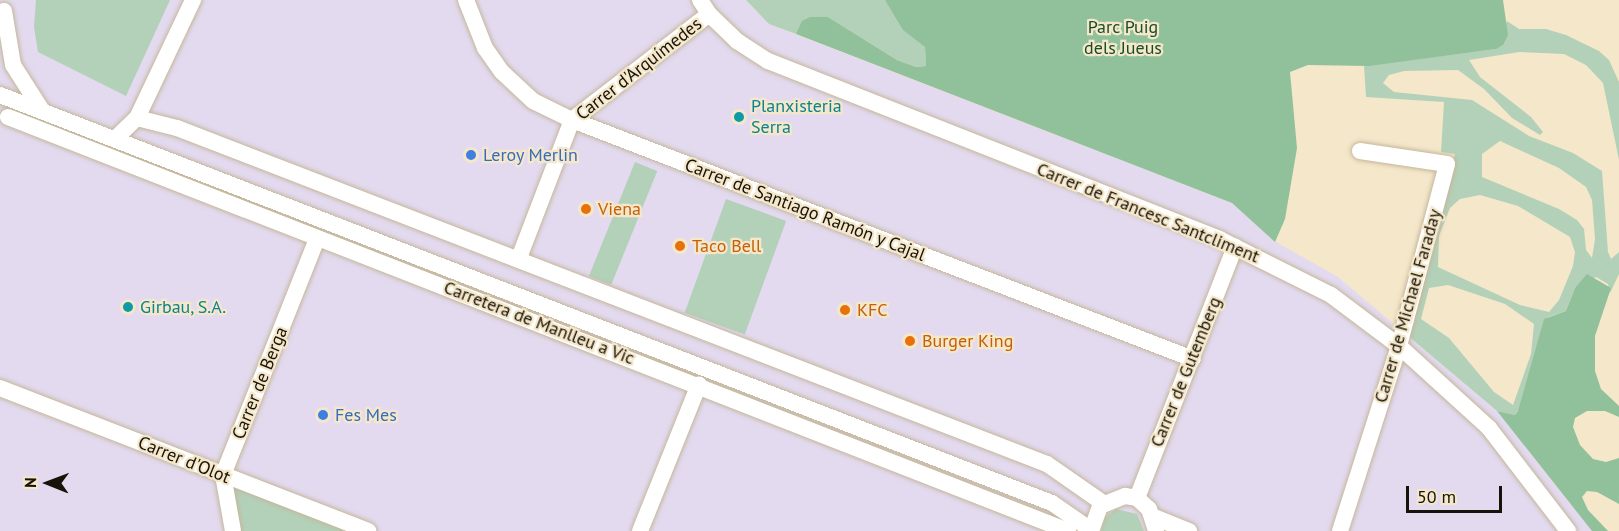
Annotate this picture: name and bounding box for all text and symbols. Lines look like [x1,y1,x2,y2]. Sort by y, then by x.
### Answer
street label: Carrer d'Arquímedes [572,13,706,125]
park label: Parc Puig dels Jueus [1084,17,1162,60]
place label: Planxisteria Serra [751,96,842,138]
marker: Planxisteria Serra [732,110,746,124]
place label: Leroy Merlin [483,144,579,166]
marker: Leroy Merlin [464,148,478,162]
street label: Carrer de Santiago Ramón y Cajal [681,154,929,266]
street label: Carrer de Francesc Santcliment [1033,158,1263,268]
place label: Viena [598,198,641,220]
marker: Viena [579,202,593,216]
street label: Carrer de Michael Faraday [1370,207,1446,405]
place label: Taco Bell [692,235,761,257]
marker: Taco Bell [673,239,687,253]
street label: Carretera de Manlleu a Vic [440,277,638,369]
street label: Carrer de Gutemberg [1146,294,1226,450]
place label: Girbau, S.A. [140,296,227,318]
place label: KFC [857,299,888,321]
marker: Girbau, S.A. [121,300,135,314]
marker: KFC [838,303,852,317]
street label: Carrer de Berga [228,324,292,442]
place label: Burger King [922,330,1013,352]
marker: Burger King [903,334,917,348]
place label: Fes Mes [335,404,397,426]
marker: Fes Mes [316,408,330,422]
street label: Carrer d'Olot [135,432,233,488]
north arrow [18,453,78,513]
scale bar [1409,474,1505,512]
text: N [20,477,40,488]
text: 50 m [1417,485,1456,508]

